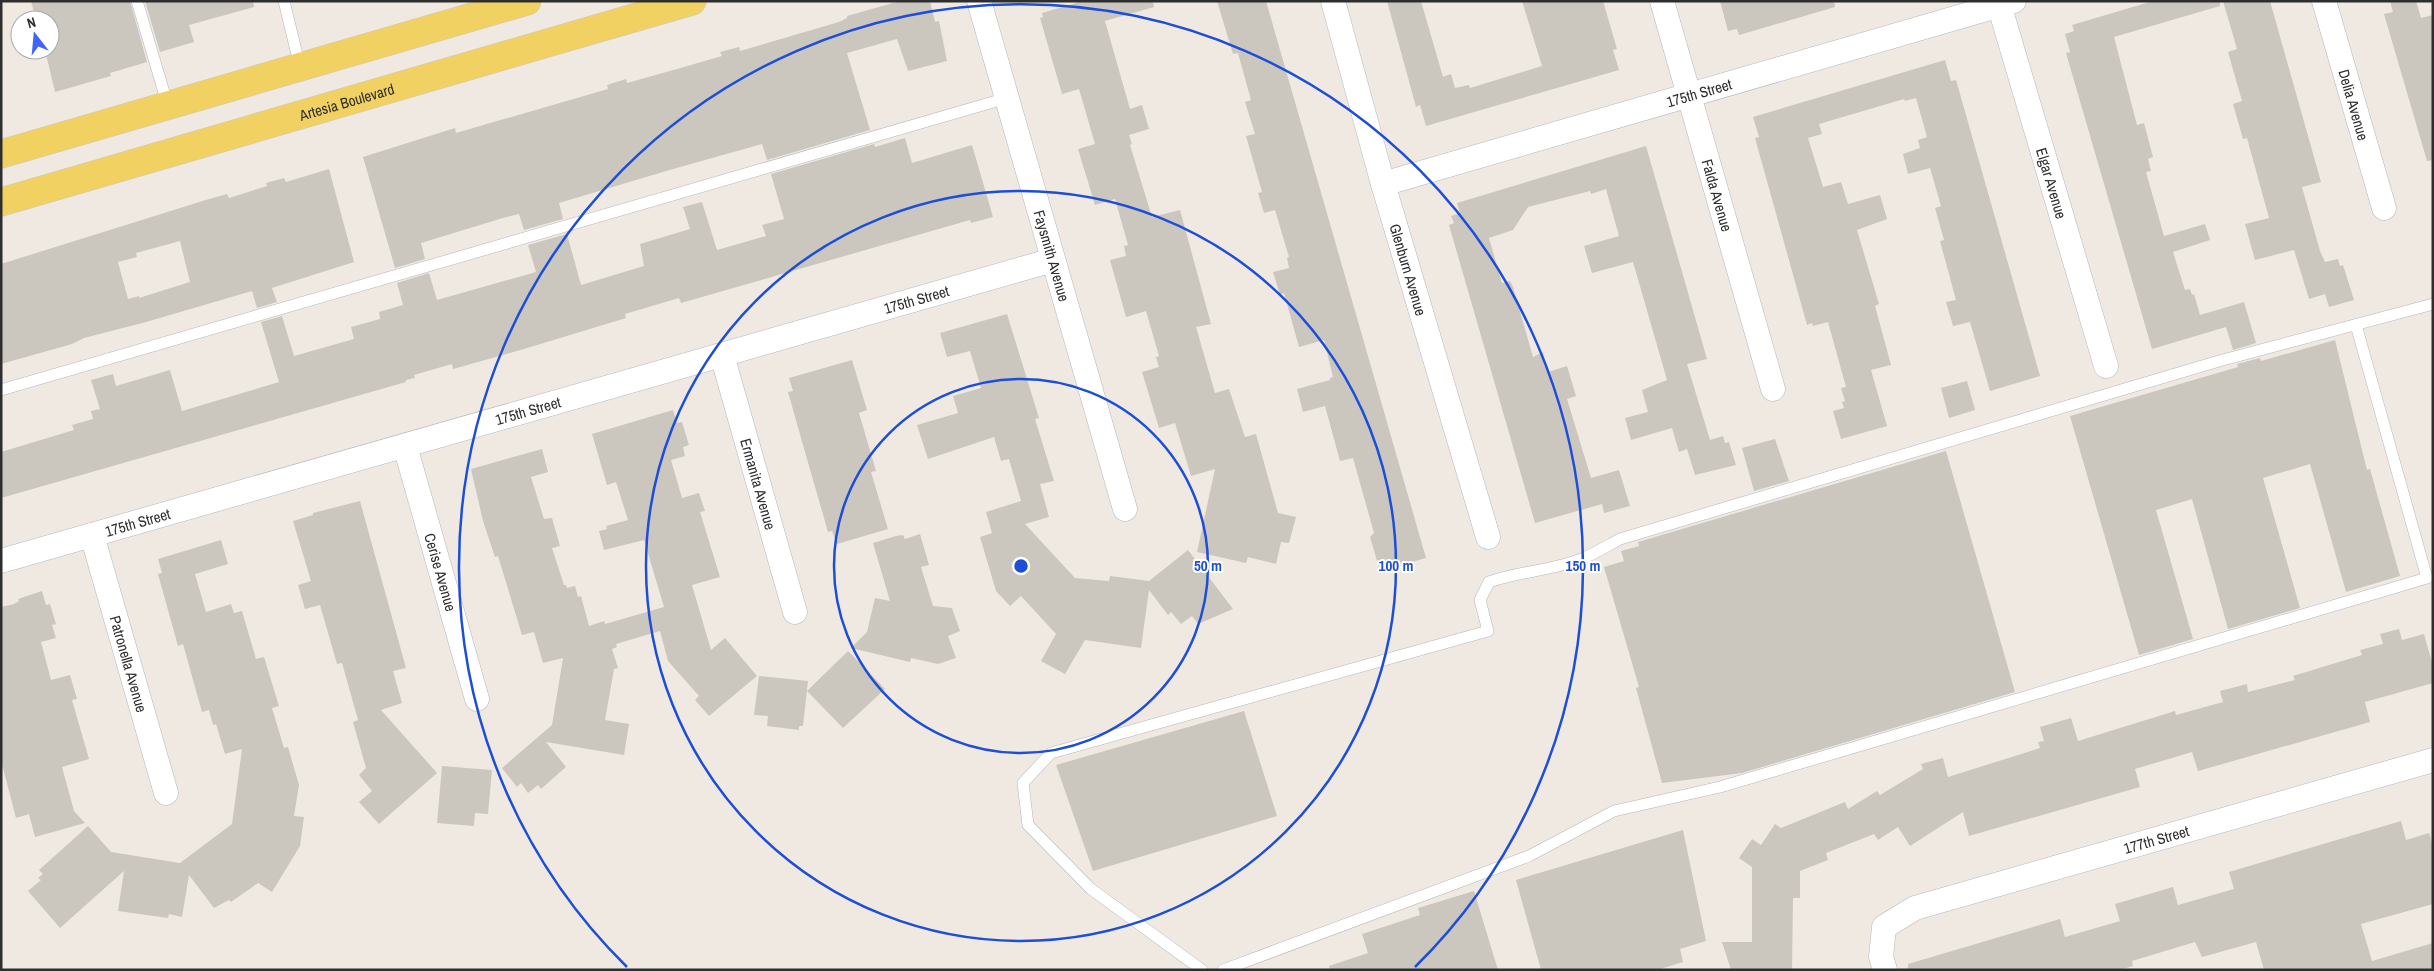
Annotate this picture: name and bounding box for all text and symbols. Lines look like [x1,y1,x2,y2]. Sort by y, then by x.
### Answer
north arrow [10,10,60,60]
text: N [25,13,38,32]
street label: Delia Avenue [2334,67,2374,143]
street label: 175th Street [1664,73,1735,112]
street label: Artesia Boulevard [296,78,397,125]
street label: Elgar Avenue [2031,145,2072,221]
street label: Falda Avenue [1697,157,1738,234]
street label: Faysmith Avenue [1029,207,1075,304]
street label: Glenburn Avenue [1385,221,1432,318]
street label: 175th Street [881,280,952,318]
street label: 175th Street [493,391,564,430]
street label: Ermanita Avenue [736,436,782,532]
street label: 175th Street [102,502,173,541]
street label: Cerise Avenue [420,530,462,614]
text: 50 m [1194,555,1222,576]
text: 100 m [1379,555,1413,576]
text: 150 m [1566,555,1600,576]
centre of rings [1012,557,1030,575]
street label: Patronella Avenue [105,613,153,715]
street label: 177th Street [2121,820,2192,858]

